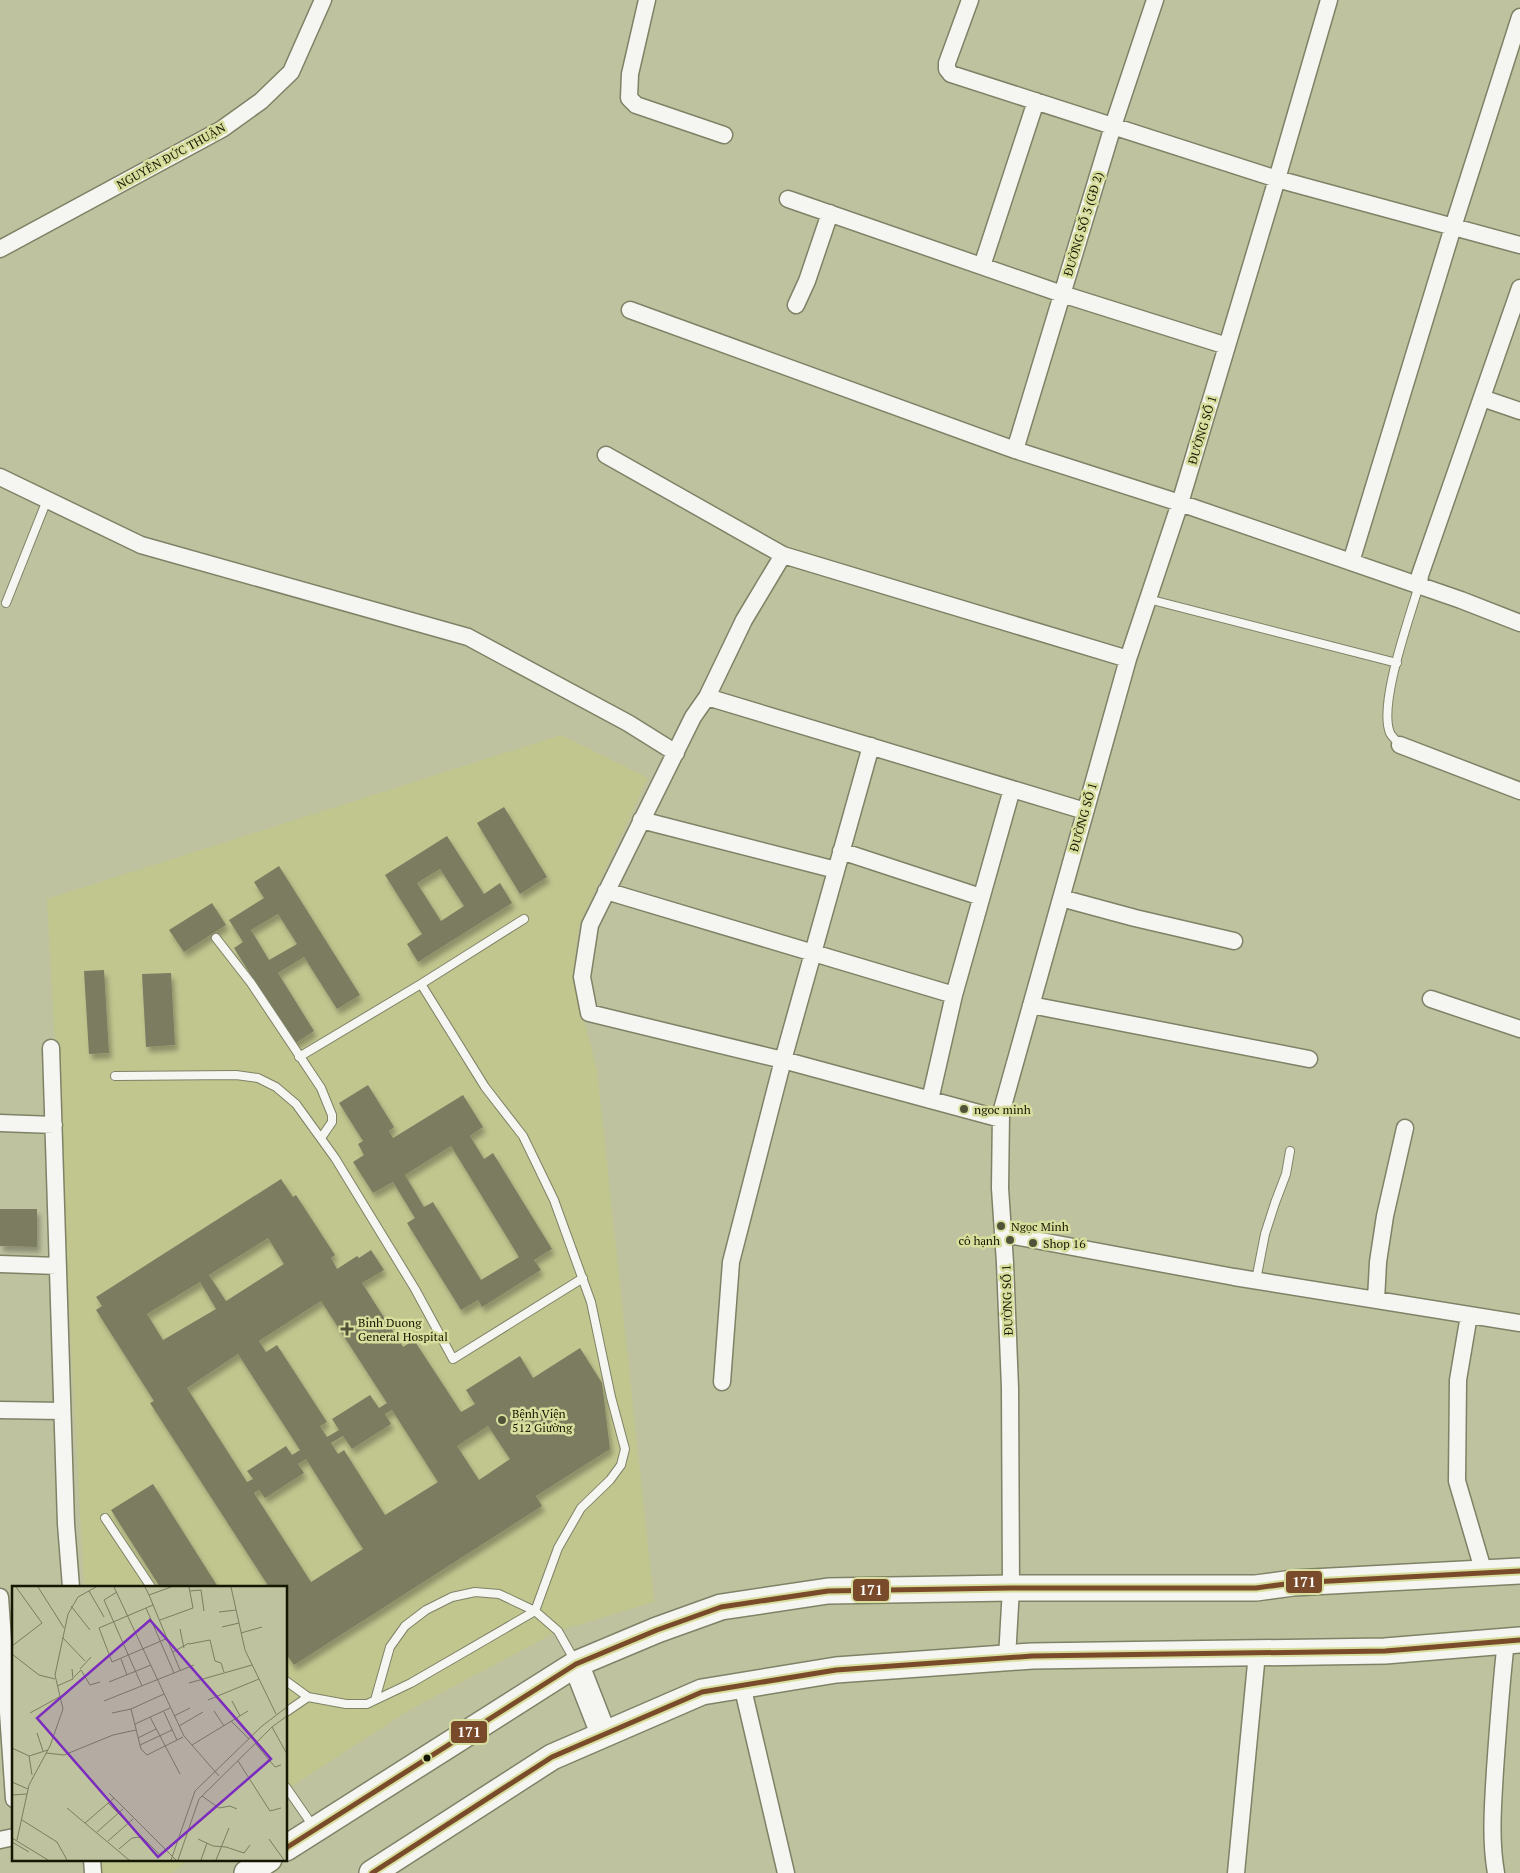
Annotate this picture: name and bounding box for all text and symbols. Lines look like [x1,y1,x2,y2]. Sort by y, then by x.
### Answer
street label: NGUYỄN ĐỨC THUẬN [114,120,228,192]
street label: ĐƯỜNG SỐ 3 (GĐ 2) [1060,170,1106,278]
street label: ĐƯỜNG SỐ 1 [1184,394,1220,466]
street label: ĐƯỜNG SỐ 1 [1066,781,1100,853]
place label: ngoc minh [974,1102,1031,1117]
marker: ngoc minh [958,1103,970,1115]
place label: Ngọc Minh [1011,1219,1069,1234]
marker: Ngọc Minh [995,1220,1007,1232]
place label: cô hạnh [959,1233,1000,1248]
marker: cô hạnh [1004,1234,1016,1246]
place label: Shop 16 [1043,1236,1086,1251]
marker: Shop 16 [1027,1237,1039,1249]
street label: ĐƯỜNG SỐ 1 [998,1264,1016,1336]
place label: Binh Duong General Hospital [358,1315,448,1344]
marker: Binh Duong General Hospital [340,1322,354,1336]
place label: Bệnh Viện 512 Giường [512,1406,573,1435]
marker: Bệnh Viện 512 Giường [496,1414,508,1426]
line badge: 171 [1285,1570,1323,1594]
text: 171 [1292,1572,1316,1591]
line badge: 171 [852,1578,890,1602]
text: 171 [859,1580,883,1599]
inset map [12,1586,288,1860]
line badge: 171 [450,1720,488,1744]
text: 171 [457,1722,481,1741]
unlabelled marker [422,1753,432,1763]

